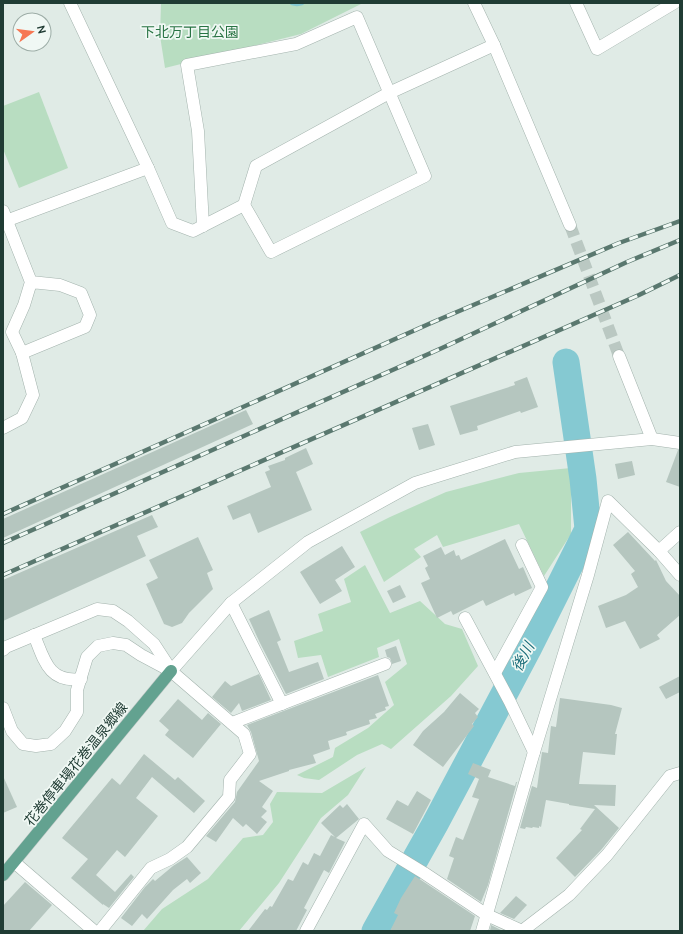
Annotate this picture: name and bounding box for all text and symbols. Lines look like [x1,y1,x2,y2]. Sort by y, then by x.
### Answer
north arrow [12,12,52,52]
text: N [35,24,49,35]
park label: 下北万丁目公園 [141,24,239,40]
water label: 後川 [508,638,538,674]
street label: 花巻停車場花巻温泉郷線 [21,699,131,829]

